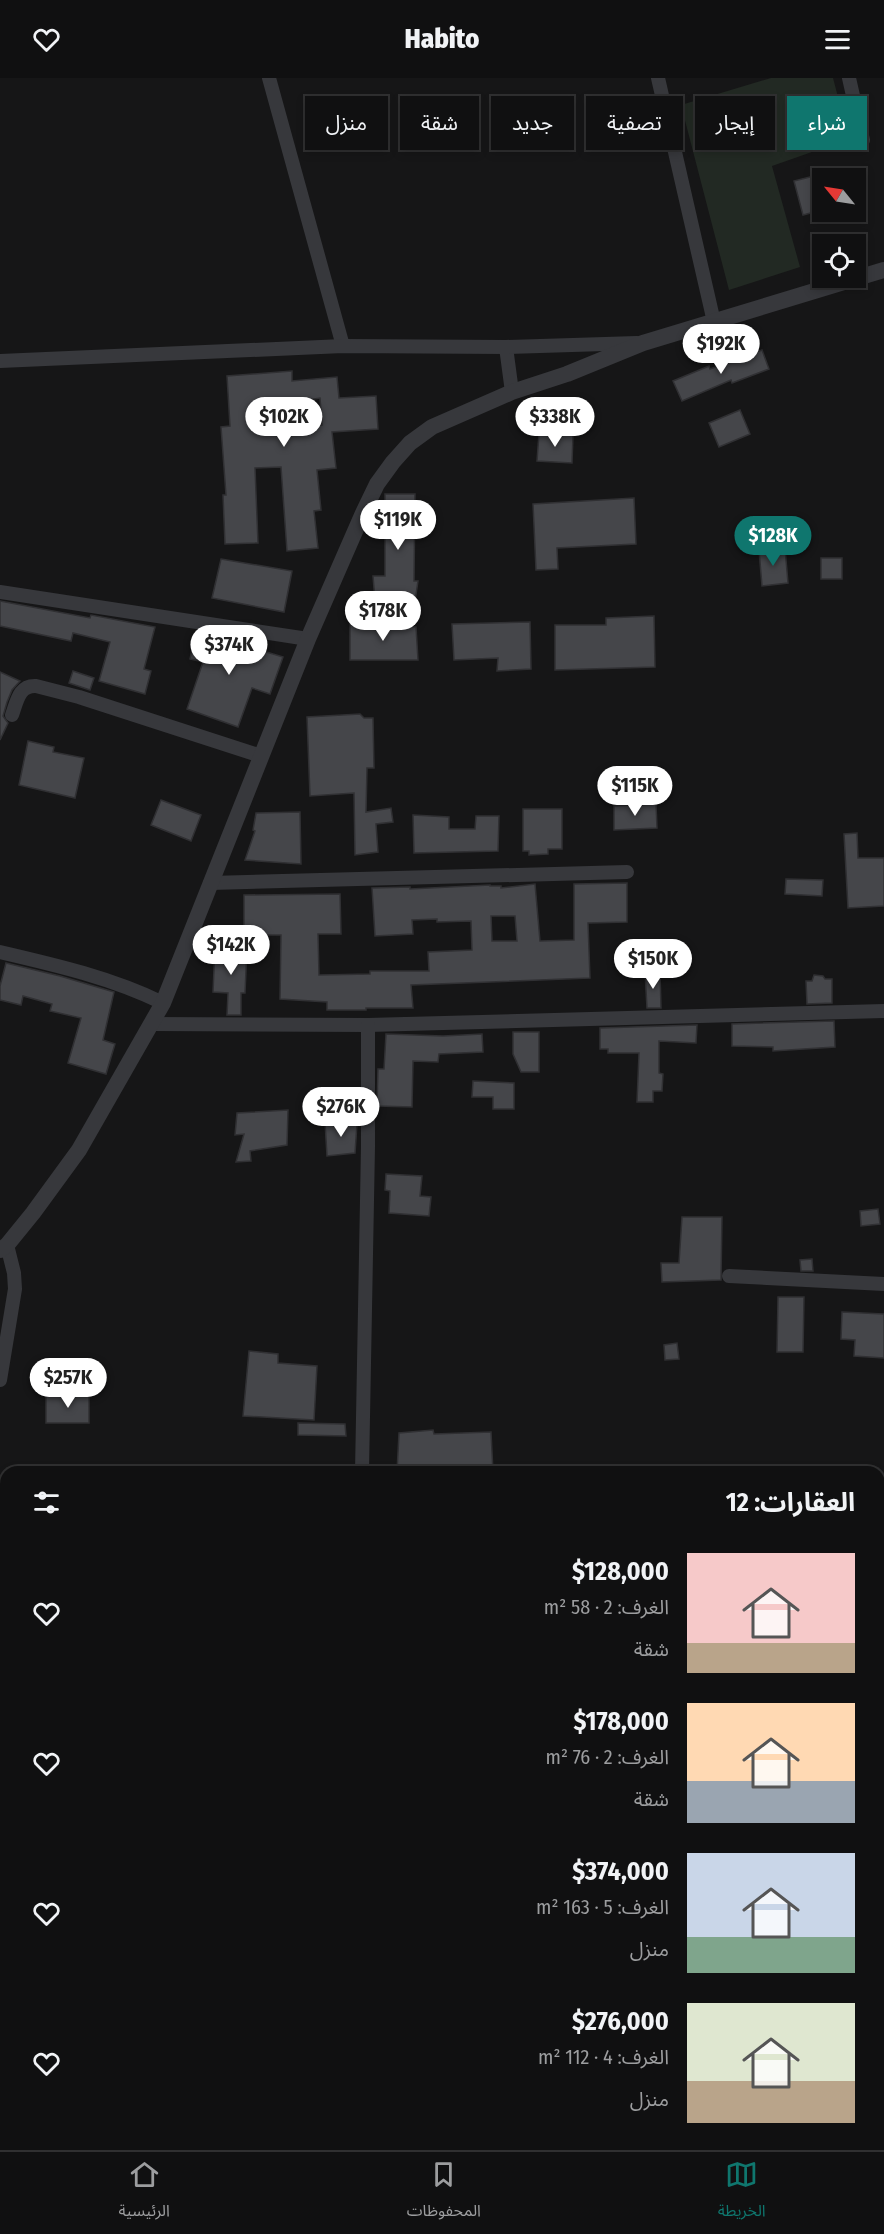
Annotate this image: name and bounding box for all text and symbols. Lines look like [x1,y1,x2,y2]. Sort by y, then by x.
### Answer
icon: heart [30,23,63,56]
text: Habito [404,23,480,55]
icon: menu [821,23,854,56]
chip: منزل [305,96,388,150]
chip: شقة [400,96,479,150]
chip: جديد [491,96,574,150]
chip: تصفية [586,96,683,150]
chip: إيجار [695,96,775,150]
chip: شراء [787,96,867,150]
north arrow [812,168,866,222]
map controls [812,168,866,288]
button: locate [812,234,866,288]
pin: $192K [679,324,763,375]
text: $192K [697,331,745,355]
pin: $102K [242,397,326,448]
pin: $338K [513,397,597,448]
text: $102K [259,404,309,428]
text: $338K [529,404,581,428]
pin: $119K [356,500,440,551]
text: $119K [374,507,422,531]
pin: $128K [731,516,815,567]
text: $128K [748,523,798,547]
pin: $178K [341,591,425,642]
text: $178K [359,598,407,622]
pin: $374K [187,625,271,676]
text: $374K [204,632,254,656]
pin: $115K [593,766,677,817]
text: $115K [611,773,659,797]
pin: $142K [189,925,273,976]
text: $142K [207,932,255,956]
pin: $150K [611,939,695,990]
text: $150K [628,946,678,970]
pin: $276K [299,1087,383,1138]
text: $276K [316,1094,366,1118]
pin: $257K [26,1358,110,1409]
text: $257K [44,1365,92,1389]
icon: filters [30,1486,63,1519]
text: العقارات: 12 [726,1487,855,1518]
text: $128,000 [572,1556,669,1587]
icon: home [735,1577,807,1649]
text: الغرف: 2 · 58 m² [544,1595,669,1619]
icon: heart [30,1597,63,1630]
text: شقة [634,1637,669,1661]
text: $178,000 [573,1706,669,1737]
icon: home [735,1727,807,1799]
text: الغرف: 2 · 76 m² [545,1745,669,1769]
icon: heart [30,1747,63,1780]
text: شقة [634,1787,669,1811]
text: $374,000 [572,1856,669,1887]
icon: home [735,1877,807,1949]
text: الغرف: 5 · 163 m² [536,1895,669,1919]
icon: heart [30,1897,63,1930]
text: منزل [630,1937,669,1961]
text: $276,000 [572,2006,669,2037]
icon: home [735,2027,807,2099]
text: الغرف: 4 · 112 m² [538,2045,669,2069]
icon: heart [30,2047,63,2080]
text: منزل [630,2087,669,2111]
tab: الرئيسية [118,2158,170,2228]
tab: المحفوظات [407,2158,481,2228]
tab: الخريطة [718,2158,766,2228]

